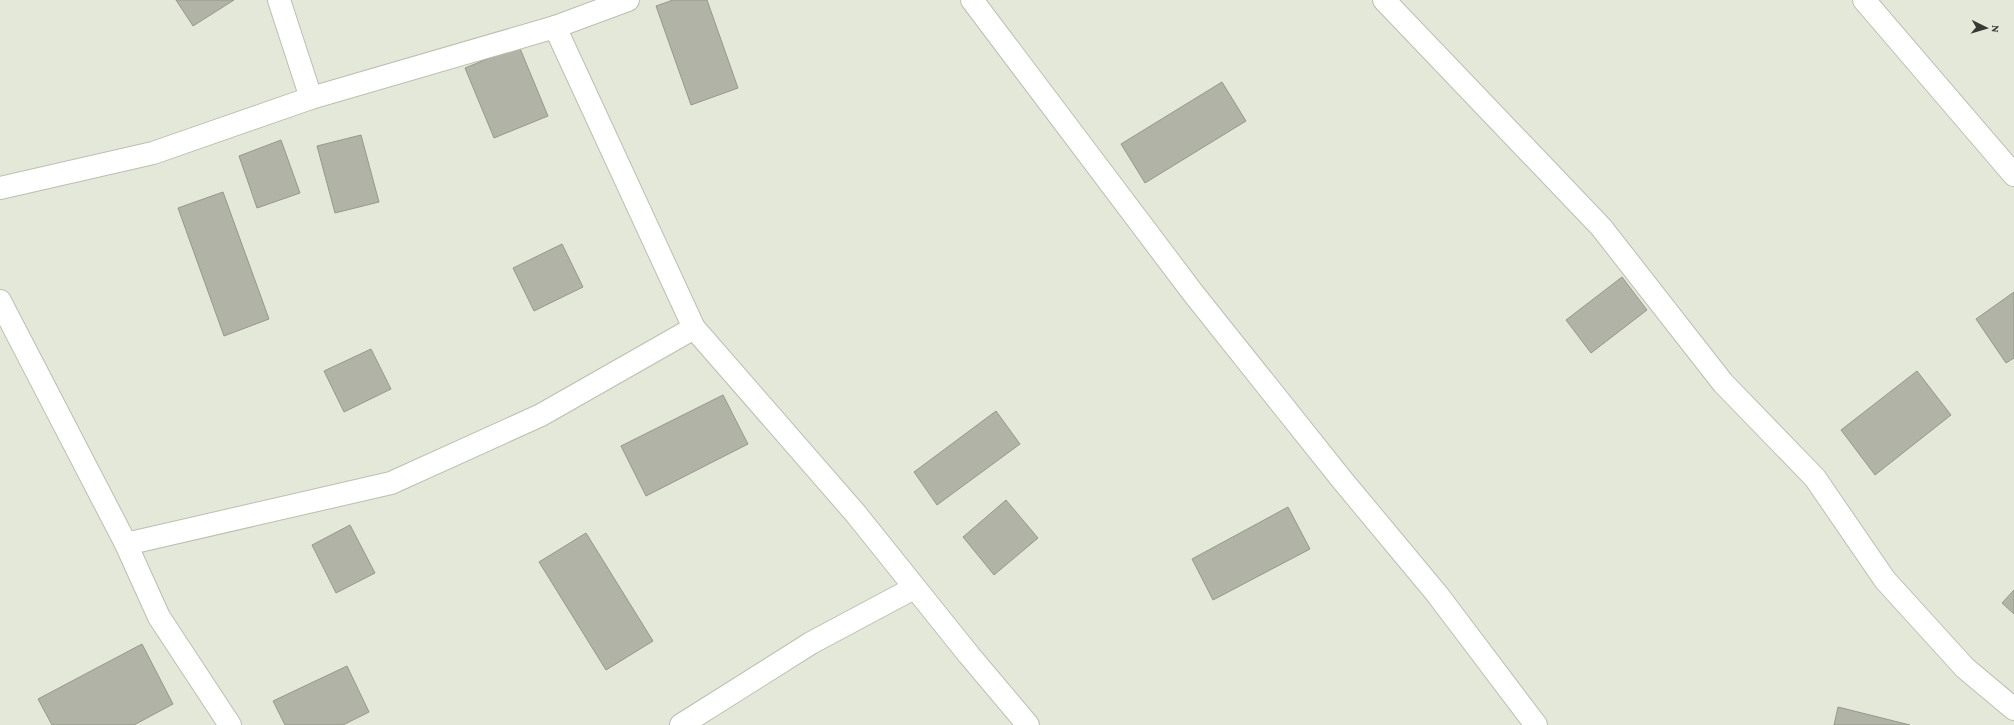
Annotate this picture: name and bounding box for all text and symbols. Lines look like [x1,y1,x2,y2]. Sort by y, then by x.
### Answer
north arrow [1966,8,2006,48]
text: N [1990,25,2002,34]

